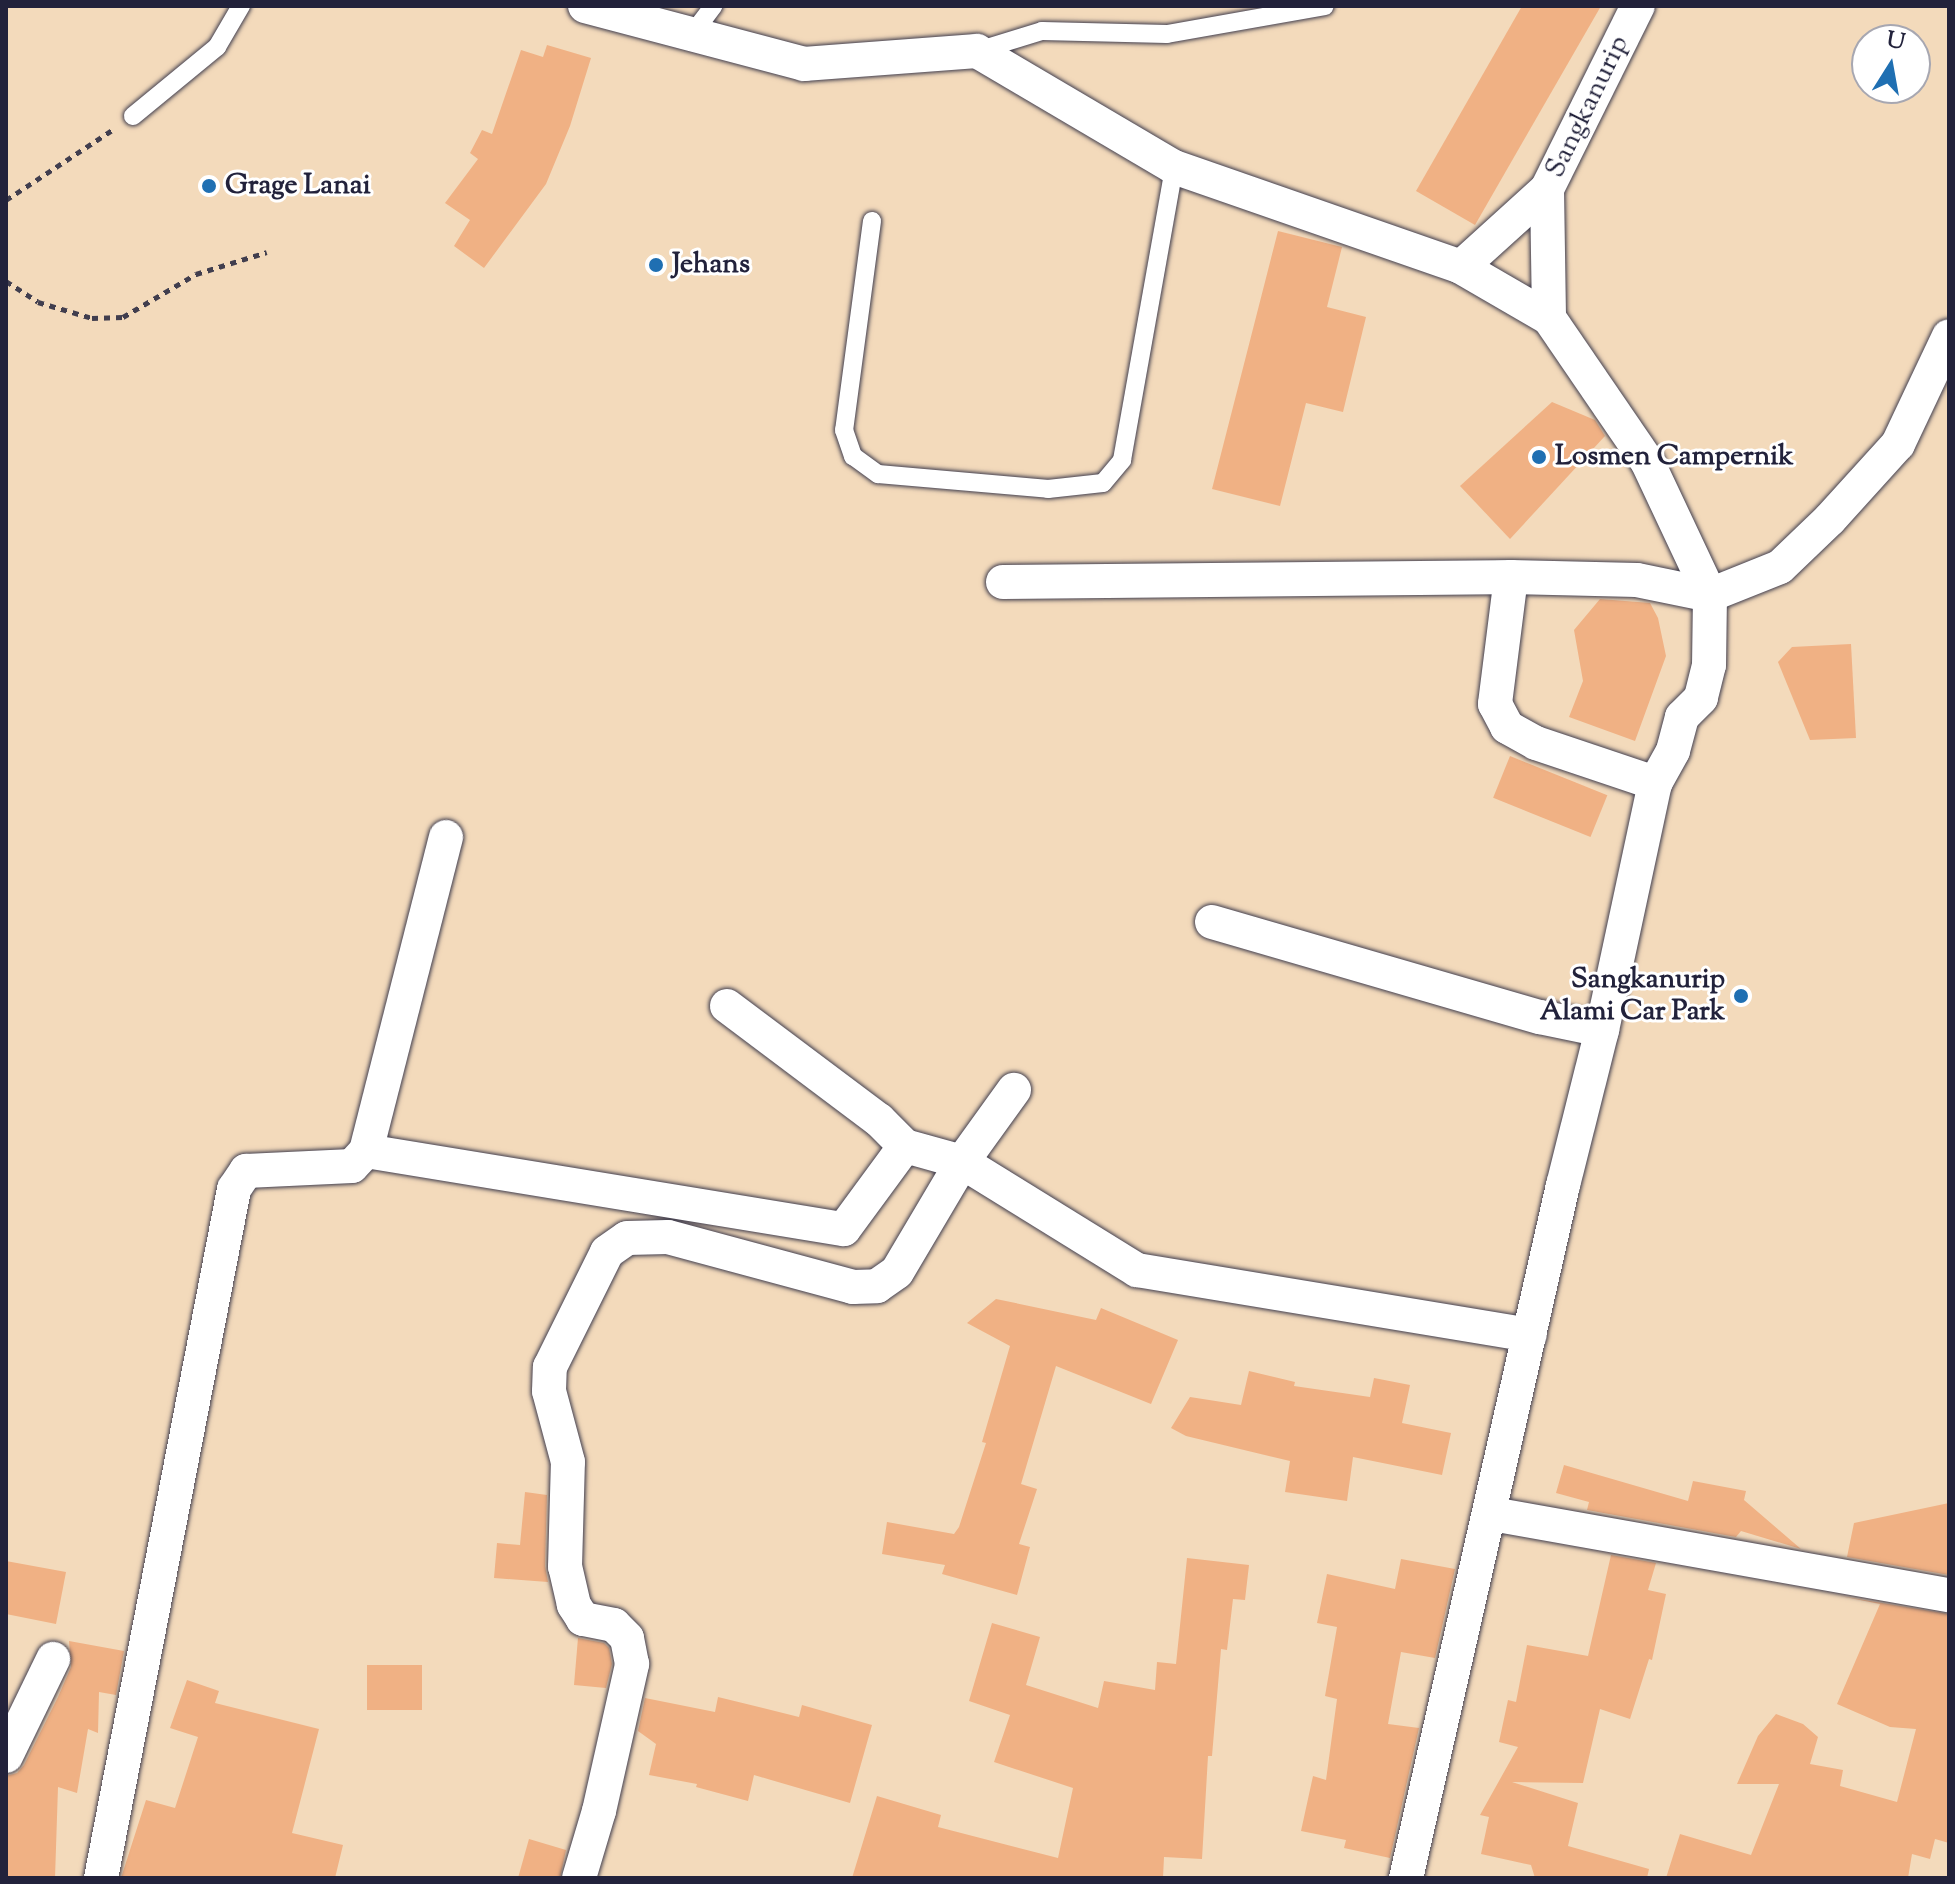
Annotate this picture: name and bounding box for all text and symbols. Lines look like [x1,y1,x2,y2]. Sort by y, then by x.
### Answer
north arrow [1851,24,1931,104]
text: U [1883,25,1907,60]
street label: Sangkanurip [1539,30,1637,184]
place label: Grage Lanai [225,169,371,203]
marker: Grage Lanai [200,177,218,195]
place label: Jehans [672,248,750,282]
marker: Jehans [647,256,665,274]
place label: Losmen Campernik [1555,440,1793,474]
marker: Losmen Campernik [1530,448,1548,466]
place label: Sangkanurip Alami Car Park [1540,963,1725,1029]
marker: Sangkanurip Alami Car Park [1732,987,1750,1005]

